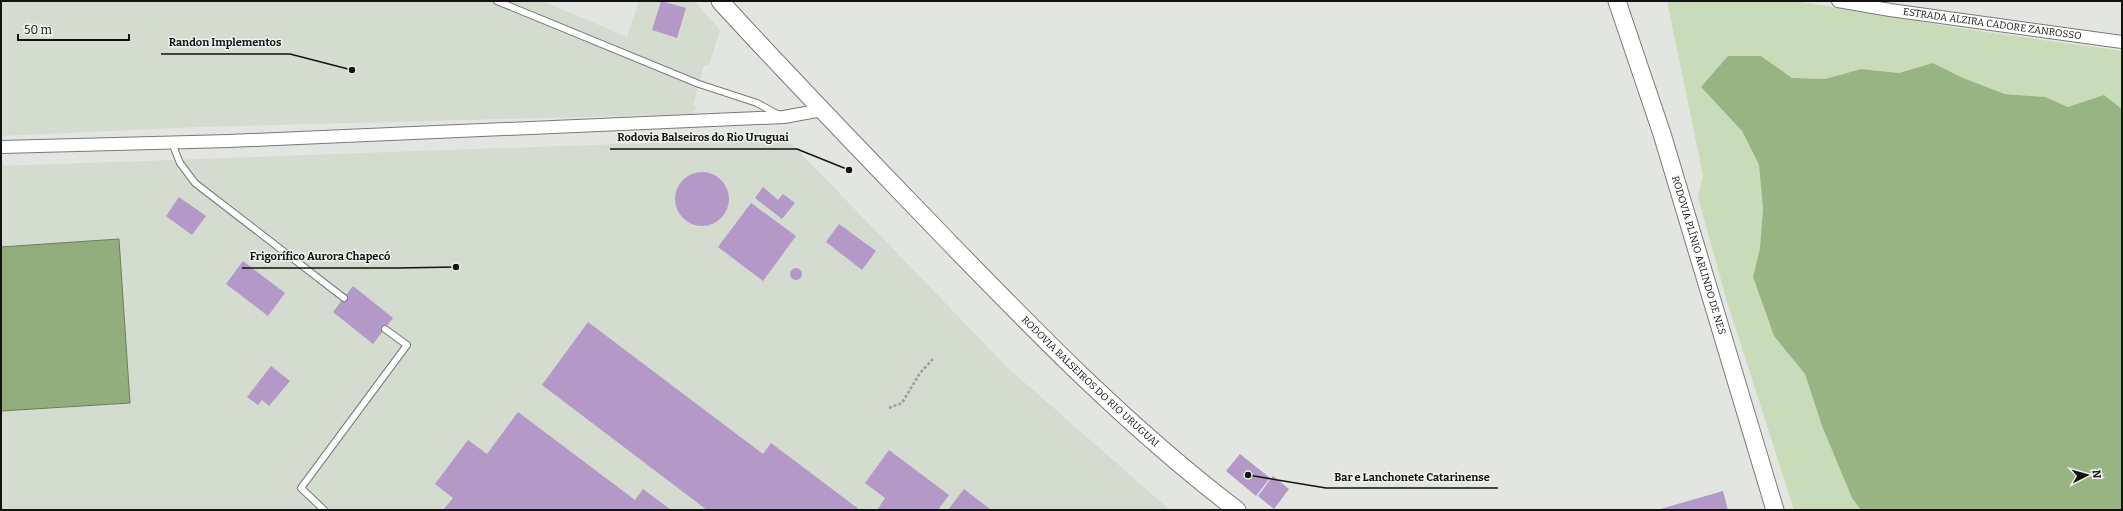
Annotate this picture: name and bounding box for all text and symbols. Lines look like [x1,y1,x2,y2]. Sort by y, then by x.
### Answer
street label: ESTRADA ALZIRA CADORE ZANROSSO [1902,6,2082,42]
scale bar [18,16,129,42]
text: 50 m [24,23,53,37]
callout: Randon Implementos [161,31,290,54]
text: Randon Implementos [169,36,282,49]
callout: Rodovia Balseiros do Rio Uruguai [610,126,797,149]
text: Rodovia Balseiros do Rio Uruguai [617,131,789,144]
street label: RODOVIA PLÍNIO ARLINDO DE NES [1669,174,1728,336]
callout: Frigorífico Aurora Chapecó [242,245,398,268]
text: Frigorífico Aurora Chapecó [250,250,390,263]
street label: RODOVIA BALSEIROS DO RIO URUGUAI [1019,314,1162,450]
north arrow [2067,455,2107,495]
callout: Bar e Lanchonete Catarinense [1326,465,1498,488]
text: N [2090,469,2103,479]
text: Bar e Lanchonete Catarinense [1334,471,1490,484]

